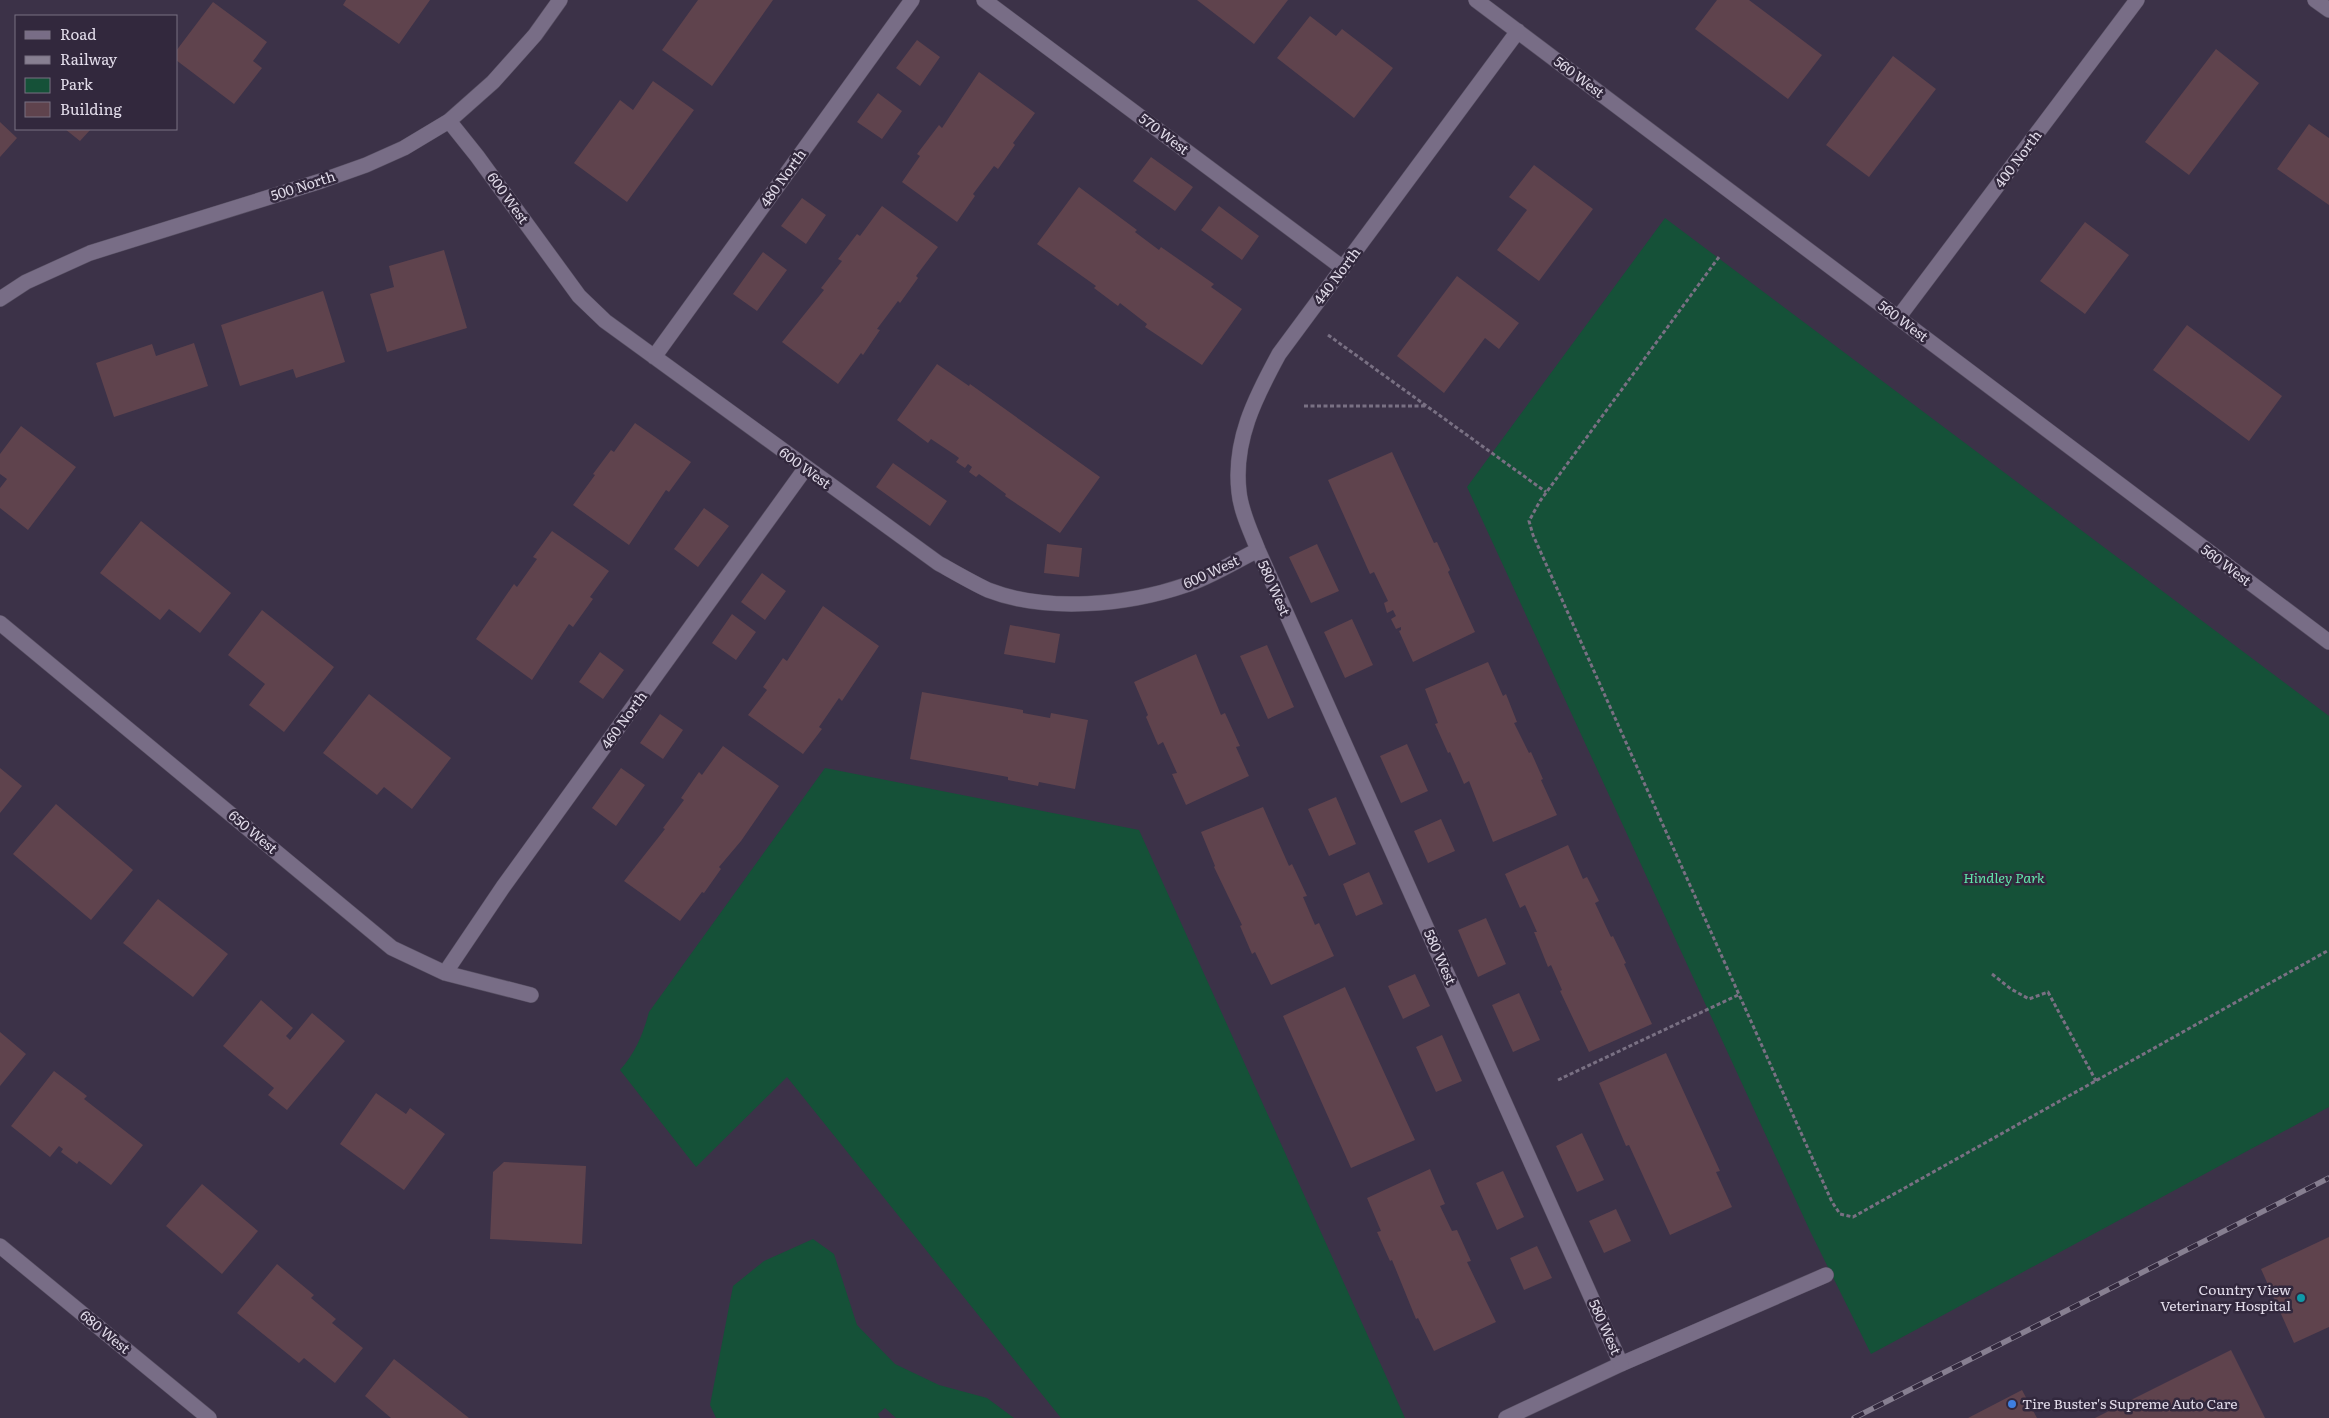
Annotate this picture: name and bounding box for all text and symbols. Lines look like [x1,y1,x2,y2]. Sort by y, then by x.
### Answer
legend [15,15,178,130]
text: Road [60,22,96,45]
text: Railway [60,47,118,70]
street label: 560 West [1550,51,1609,102]
text: Park [60,72,94,95]
text: Building [60,97,122,120]
street label: 570 West [1135,108,1194,159]
street label: 400 North [1989,126,2045,191]
street label: 480 North [754,144,810,210]
street label: 500 North [268,165,338,205]
street label: 600 West [483,167,535,228]
street label: 440 North [1308,243,1364,308]
street label: 560 West [1874,295,1933,346]
street label: 600 West [776,442,836,493]
street label: 560 West [2197,539,2256,590]
street label: 600 West [1179,549,1242,593]
street label: 580 West [1254,557,1296,619]
street label: 460 North [595,687,651,752]
street label: 650 West [225,805,283,858]
park label: Hindley Park [1963,867,2045,887]
street label: 580 West [1420,926,1462,988]
place label: Country View Veterinary Hospital [2160,1279,2291,1315]
marker: Country View Veterinary Hospital [2295,1292,2307,1304]
street label: 580 West [1585,1296,1627,1358]
street label: 680 West [76,1305,135,1358]
place label: Tire Buster's Supreme Auto Care [2022,1393,2237,1413]
marker: Tire Buster's Supreme Auto Care [2006,1398,2018,1410]

